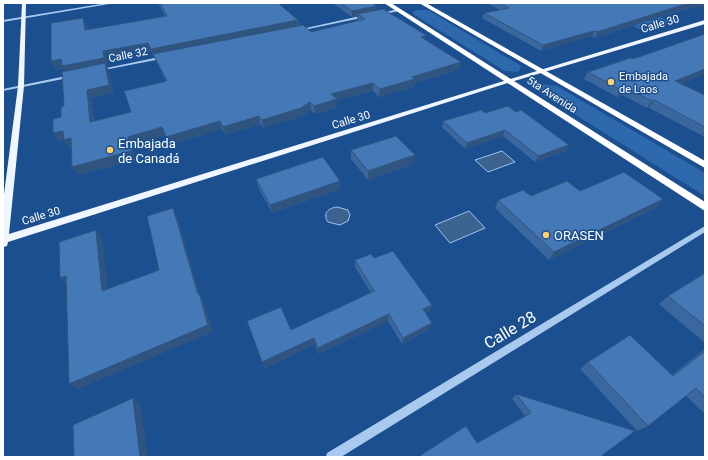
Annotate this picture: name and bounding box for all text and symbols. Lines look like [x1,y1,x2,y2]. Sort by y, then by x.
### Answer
street label: Calle 30 [639,12,681,36]
street label: Calle 32 [107,45,149,65]
place label: Embajada de Laos [619,70,668,96]
street label: 5ta Avenida [524,74,580,116]
marker: Embajada de Laos [606,77,616,87]
street label: Calle 30 [330,108,372,132]
place label: Embajada de Canadá [118,136,180,166]
marker: Embajada de Canadá [105,145,115,155]
street label: Calle 30 [20,204,62,228]
place label: ORASEN [554,228,604,243]
marker: ORASEN [541,230,551,240]
street label: Calle 28 [481,307,539,353]

